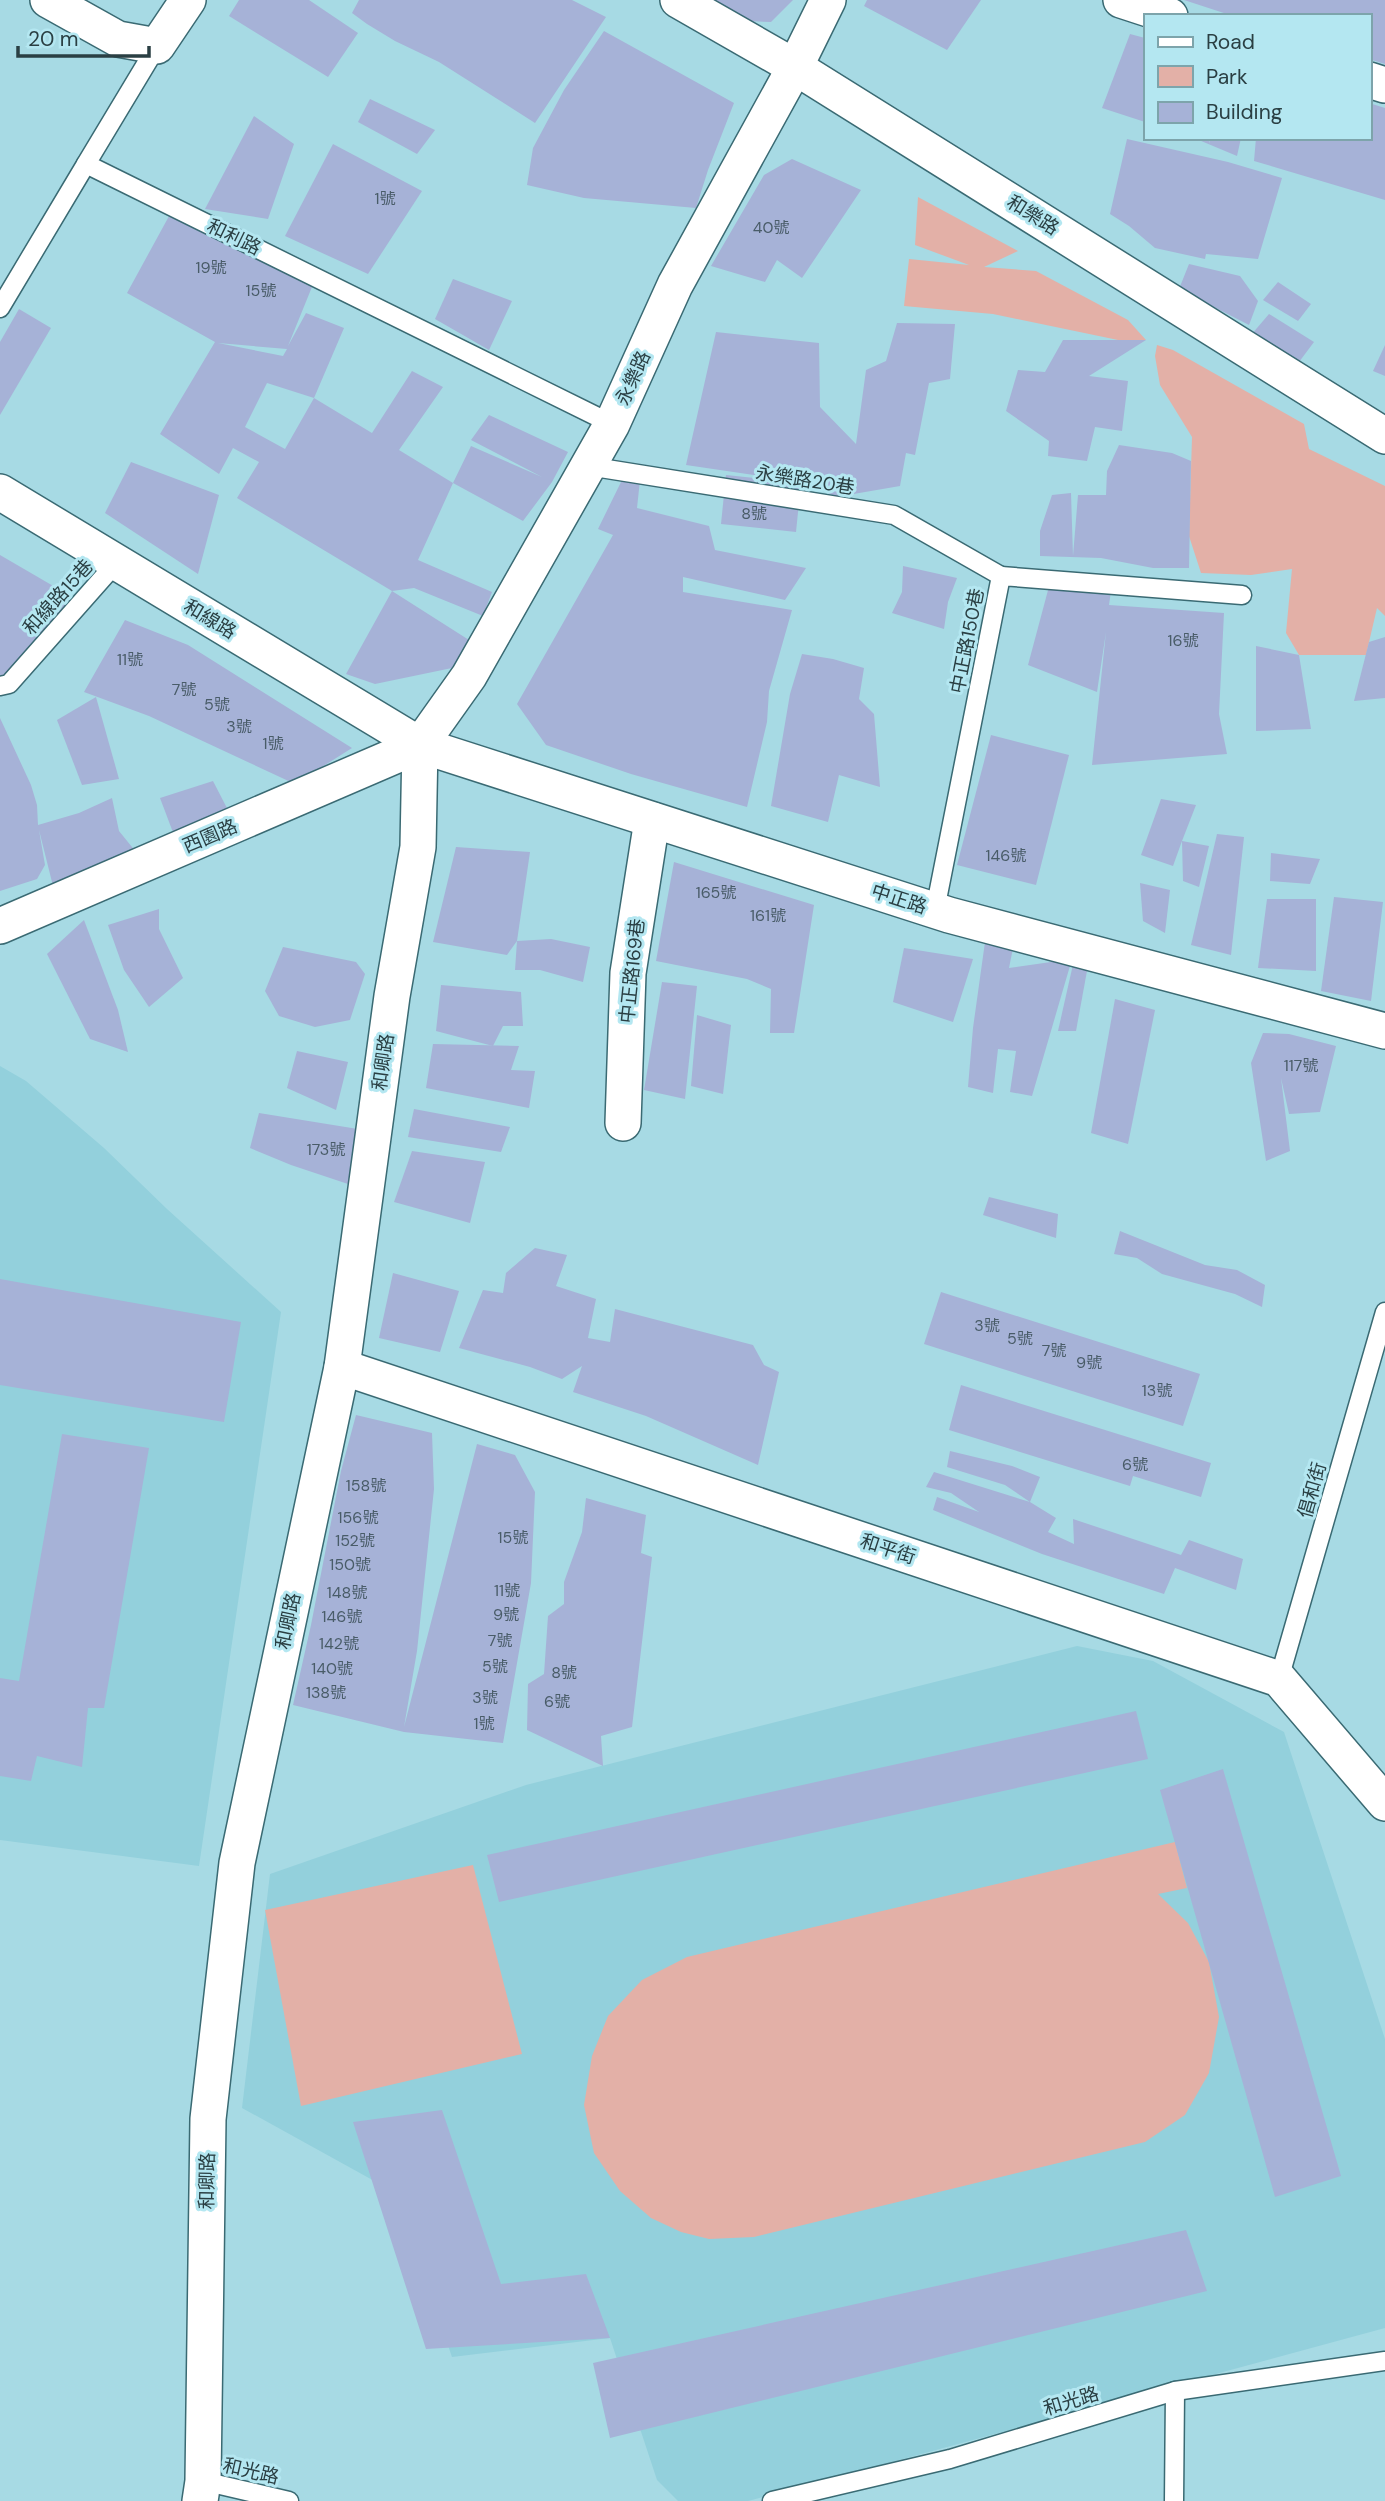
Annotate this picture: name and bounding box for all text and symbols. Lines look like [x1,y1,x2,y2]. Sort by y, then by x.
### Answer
scale bar [18,14,149,58]
legend [1144,14,1371,140]
text: 20 m [28,25,79,53]
text: Road [1206,28,1255,56]
text: Park [1206,63,1248,91]
text: Building [1206,98,1283,126]
house number: 1號 [375,188,396,209]
street label: 和樂路 [1002,189,1064,241]
street label: 和利路 [203,213,265,261]
house number: 40號 [753,217,789,238]
house number: 19號 [195,257,227,278]
house number: 15號 [246,280,276,301]
street label: 永樂路 [610,347,656,409]
street label: 永樂路20巷 [754,460,856,500]
house number: 8號 [741,503,767,524]
street label: 和線路15巷 [17,554,99,640]
street label: 中正路150巷 [945,586,989,696]
street label: 和線路 [179,594,241,644]
house number: 16號 [1167,630,1199,651]
house number: 11號 [117,649,143,670]
house number: 7號 [172,679,196,700]
house number: 5號 [204,694,230,715]
house number: 3號 [226,716,252,737]
house number: 1號 [263,733,284,754]
street label: 西園路 [179,813,241,859]
house number: 146號 [986,845,1026,866]
street label: 中正路 [868,878,930,920]
house number: 165號 [696,882,736,903]
house number: 161號 [750,905,786,926]
street label: 中正路169巷 [614,917,650,1025]
street label: 和卿路 [367,1032,399,1092]
house number: 117號 [1284,1055,1318,1076]
house number: 173號 [307,1139,345,1160]
house number: 3號 [974,1315,1000,1336]
house number: 5號 [1007,1328,1033,1349]
house number: 7號 [1042,1340,1066,1361]
house number: 9號 [1076,1352,1102,1373]
house number: 13號 [1142,1380,1172,1401]
house number: 6號 [1122,1454,1148,1475]
street label: 倡和街 [1292,1459,1332,1521]
house number: 158號 [346,1475,386,1496]
house number: 156號 [338,1507,378,1528]
house number: 15號 [498,1527,528,1548]
street label: 和平街 [857,1528,919,1570]
house number: 152號 [335,1530,375,1551]
house number: 150號 [329,1554,371,1575]
house number: 11號 [494,1580,520,1601]
house number: 148號 [327,1582,367,1603]
street label: 和卿路 [270,1591,306,1651]
house number: 9號 [493,1604,519,1625]
house number: 146號 [322,1606,362,1627]
house number: 7號 [488,1630,512,1651]
house number: 142號 [319,1633,359,1654]
house number: 5號 [482,1656,508,1677]
house number: 140號 [311,1658,353,1679]
house number: 8號 [551,1662,577,1683]
house number: 138號 [306,1682,346,1703]
house number: 3號 [472,1687,498,1708]
house number: 6號 [544,1691,570,1712]
house number: 1號 [474,1713,495,1734]
street label: 和卿路 [194,2152,220,2210]
street label: 和光路 [1040,2381,1102,2421]
street label: 和光路 [220,2452,282,2490]

